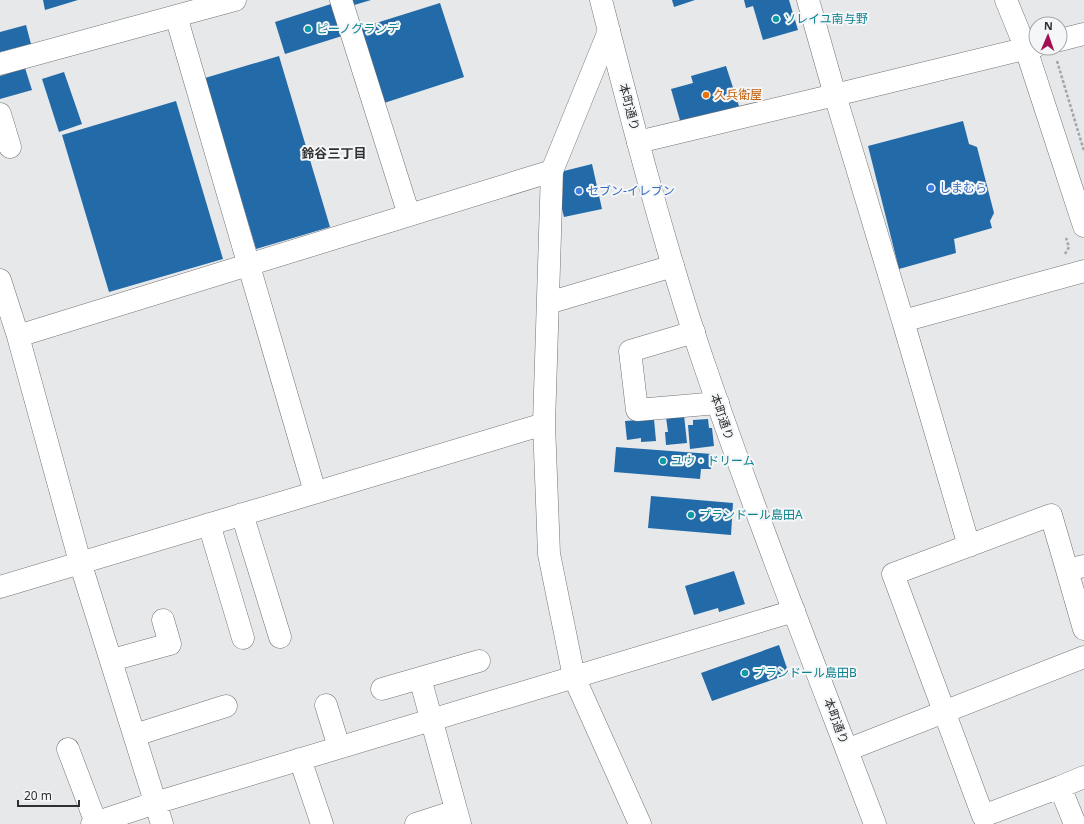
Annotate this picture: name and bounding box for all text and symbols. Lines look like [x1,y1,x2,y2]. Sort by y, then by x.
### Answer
place label: ソレイユ南与野 [784,10,868,27]
marker: ソレイユ南与野 [771,14,781,24]
north arrow [1028,16,1068,56]
text: N [1044,18,1053,33]
place label: ピーノグランデ [316,20,399,37]
marker: ピーノグランデ [303,24,313,34]
street label: 本町通り [615,81,644,132]
place label: 久兵衛屋 [714,86,762,103]
marker: 久兵衛屋 [701,90,711,100]
district label: 鈴谷三丁目 [301,144,367,162]
place label: しまむら [939,179,987,196]
place label: セブン-イレブン [587,182,675,199]
marker: しまむら [926,183,936,193]
marker: セブン-イレブン [574,186,584,196]
street label: 本町通り [707,391,738,442]
place label: ユウ・ドリーム [671,452,755,469]
marker: ユウ・ドリーム [658,456,668,466]
place label: プランドール島田A [699,506,803,523]
marker: プランドール島田A [686,510,696,520]
place label: プランドール島田B [753,664,857,681]
marker: プランドール島田B [740,668,750,678]
street label: 本町通り [820,695,853,746]
scale bar [18,782,79,808]
text: 20 m [24,787,52,804]

